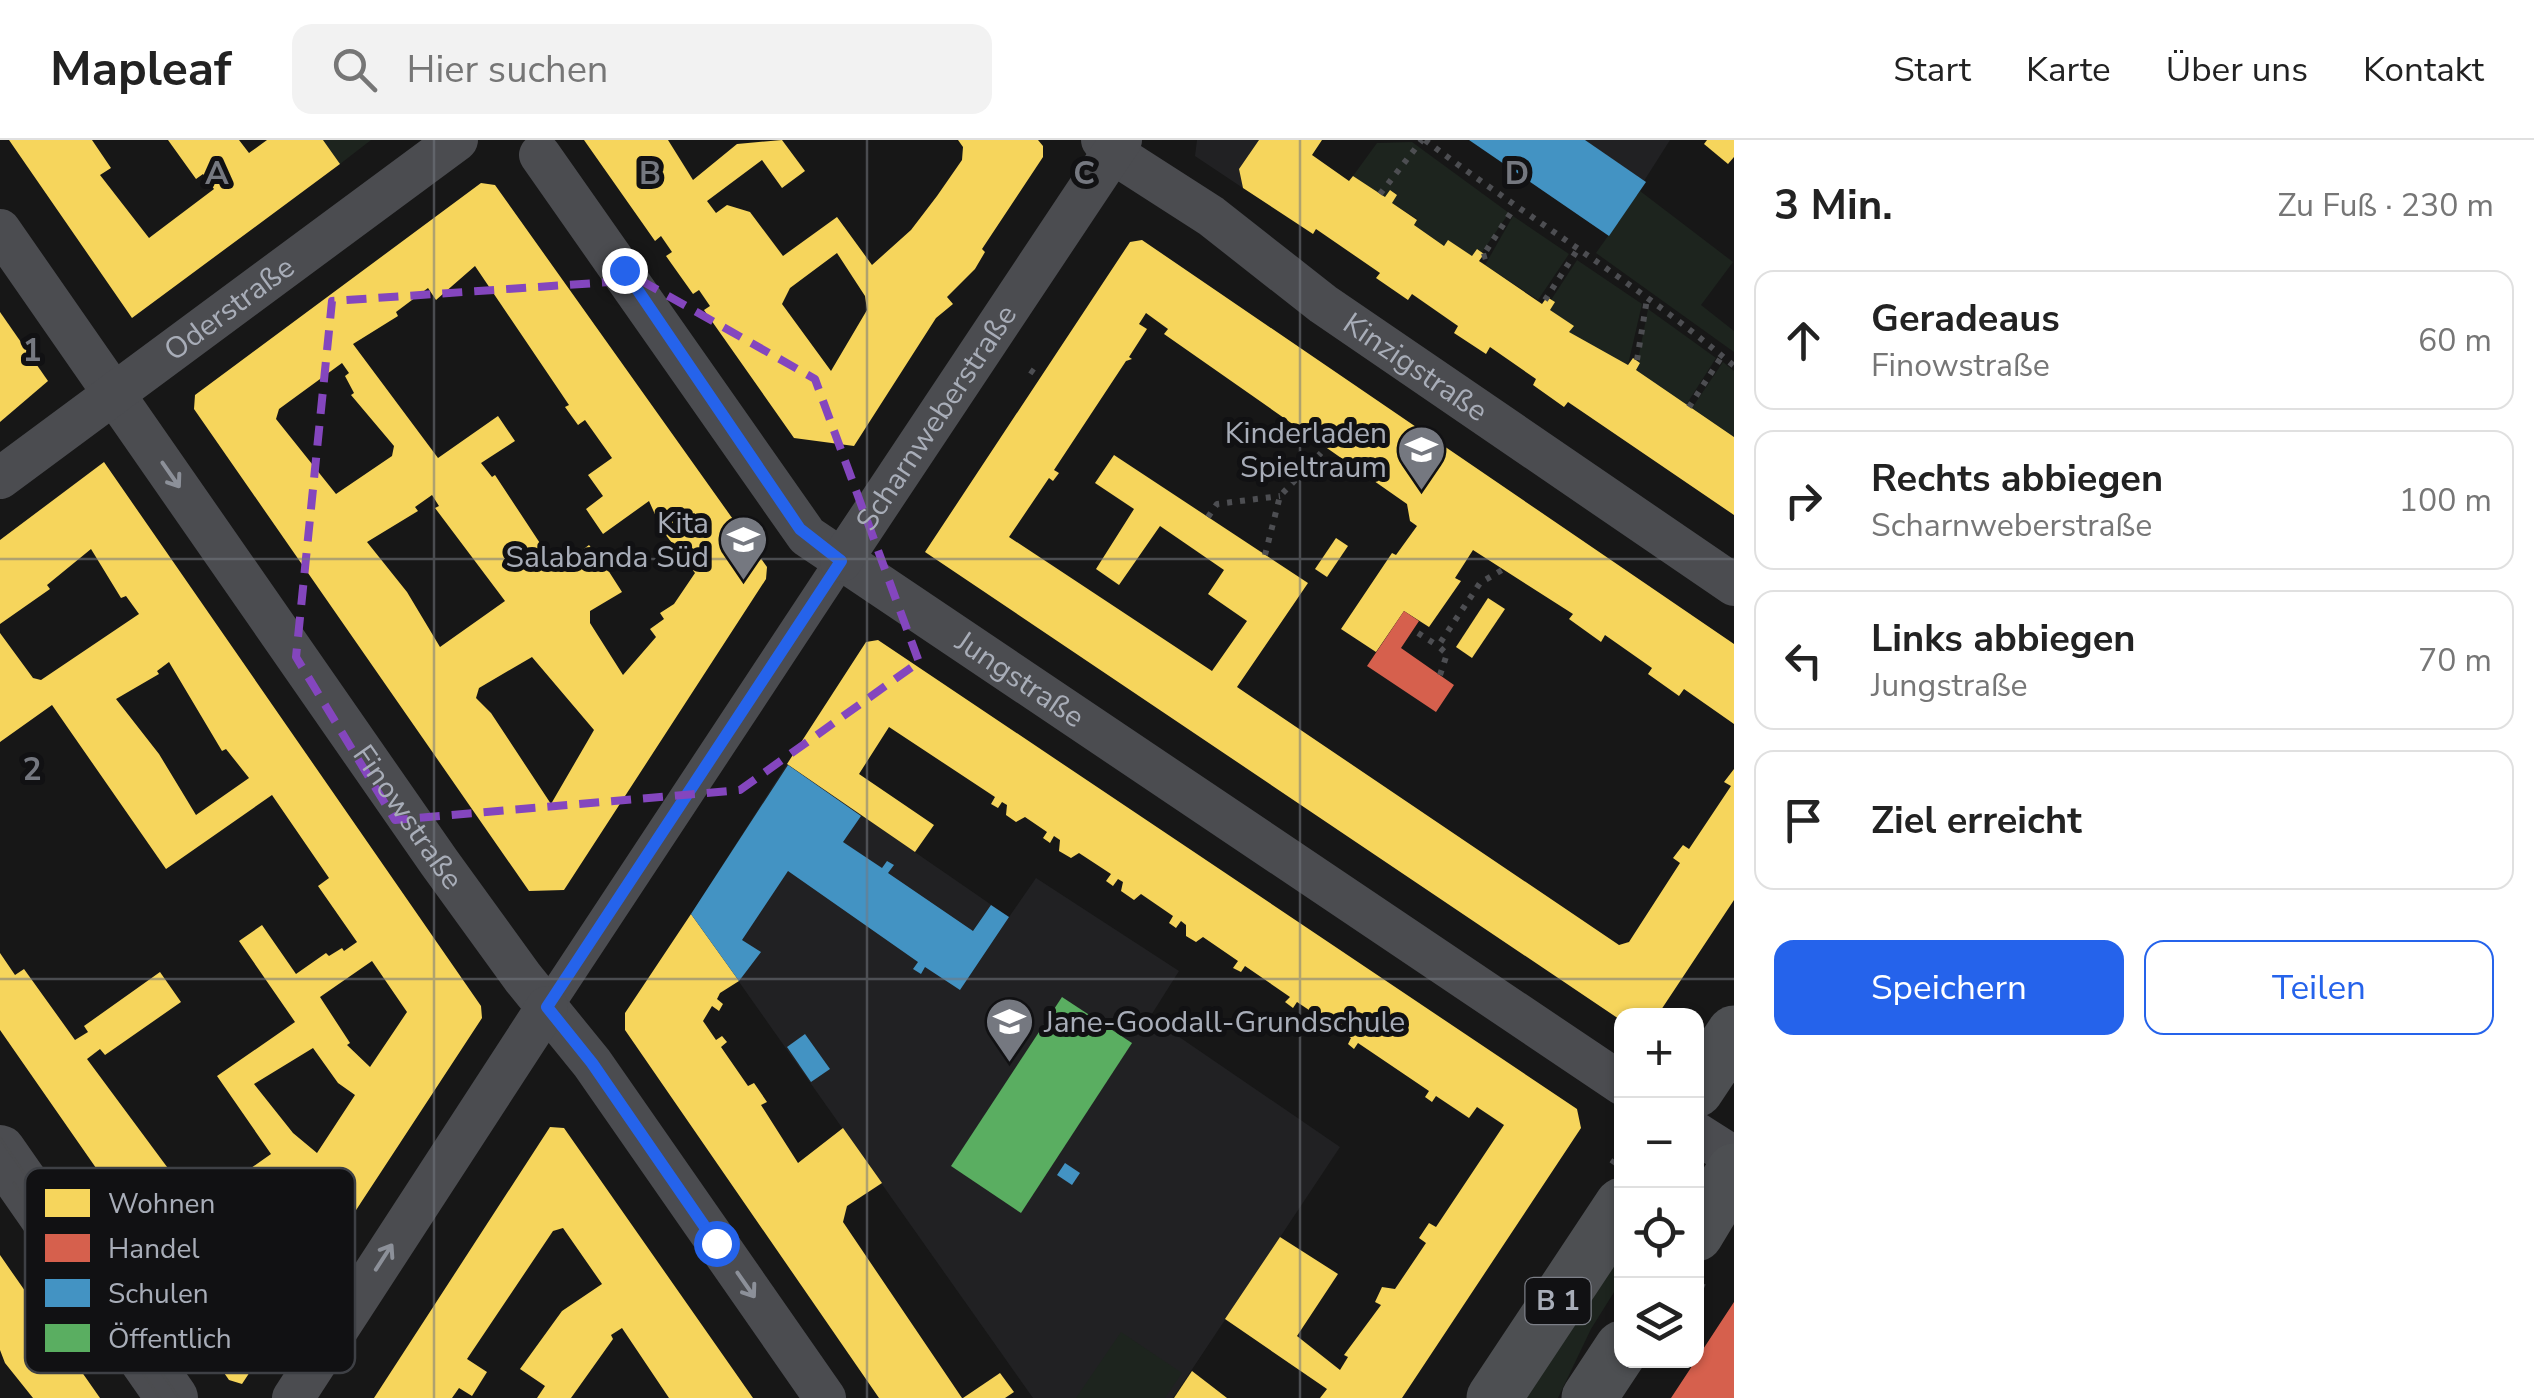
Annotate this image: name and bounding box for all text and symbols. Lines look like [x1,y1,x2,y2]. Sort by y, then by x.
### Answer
search box [292,24,992,114]
text: Mapleaf [50,36,232,102]
icon: search [327,42,382,97]
text: Hier suchen [407,44,608,95]
text: Start [1893,46,1971,93]
text: Karte [2026,46,2111,93]
text: Über uns [2166,46,2308,93]
text: Kontakt [2363,46,2484,93]
text: A [205,152,229,195]
text: B [639,152,661,195]
text: C [1073,152,1095,195]
text: D [1505,152,1529,195]
text: 3 Min. [1774,177,1893,234]
text: Zu Fuß · 230 m [2278,184,2494,227]
street label: Oderstraße [156,247,303,370]
route end [602,248,648,294]
text: Geradeaus [1871,293,2060,344]
street label: Scharnweberstraße [846,297,1026,539]
street label: Kinzigstraße [1335,303,1496,431]
icon: ahead [1776,313,1831,368]
text: 60 m [2418,319,2492,362]
text: 1 [22,329,42,372]
text: Finowstraße [1871,344,2050,387]
place label: Kinderladen Spieltraum [1225,413,1387,488]
school or university icon: Kinderladen Spieltraum [1396,424,1448,492]
text: Rechts abbiegen [1871,453,2163,504]
one-way arrow [160,461,181,488]
icon: right [1776,473,1831,528]
text: 100 m [2399,479,2492,522]
place label: Kita Salabanda Süd [506,503,709,578]
text: Scharnweberstraße [1871,504,2152,547]
school or university icon: Kita Salabanda Süd [718,514,770,582]
text: Links abbiegen [1871,613,2136,664]
street label: Jungstraße [947,621,1092,737]
icon: left [1776,633,1831,688]
text: 70 m [2418,639,2492,682]
text: Jungstraße [1871,664,2028,707]
street label: Finowstraße [343,737,473,898]
text: 2 [22,748,42,791]
icon: arrive [1776,793,1831,848]
text: Ziel erreicht [1871,795,2082,846]
button: Speichern [1774,940,2124,1035]
button: Teilen [2144,940,2494,1035]
school or university icon: Jane-Goodall-Grundschule [983,996,1035,1064]
place label: Jane-Goodall-Grundschule [1043,1002,1405,1043]
map controls [1614,1008,1704,1368]
button: + [1614,1008,1704,1098]
button: − [1614,1098,1704,1188]
legend [25,1168,355,1373]
text: Wohnen [108,1185,215,1223]
button: locate [1614,1188,1704,1278]
route start [694,1221,740,1267]
text: Handel [108,1230,200,1268]
one-way arrow [374,1244,395,1272]
one-way arrow [735,1271,756,1299]
text: Schulen [108,1275,209,1313]
road number: B 1 [1526,1278,1590,1324]
button: layers [1614,1278,1704,1368]
text: Öffentlich [108,1320,232,1358]

